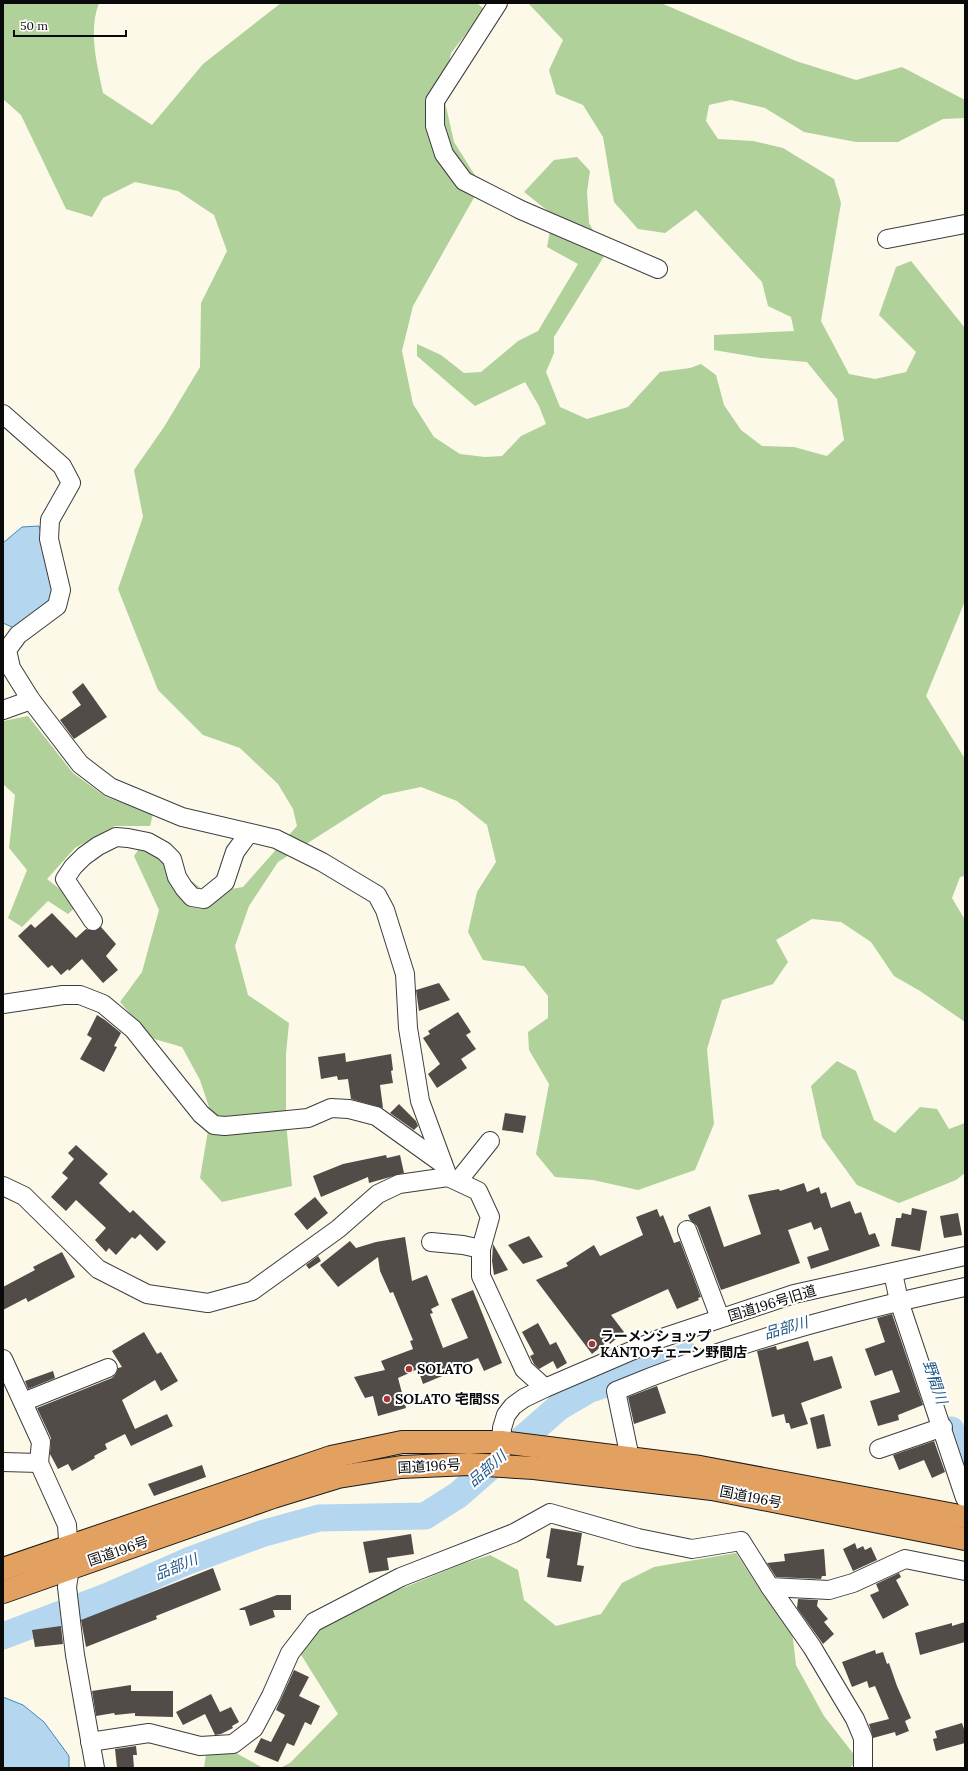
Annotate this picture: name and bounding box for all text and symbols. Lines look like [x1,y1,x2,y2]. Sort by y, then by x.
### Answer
scale bar [14,12,126,38]
text: 50 m [20,18,48,33]
street label: 国道196号旧道 [726,1281,818,1325]
water label: 品部川 [762,1312,812,1343]
place label: ラーメンショップ KANTOチェーン野間店 [600,1327,747,1361]
marker: ラーメンショップ KANTOチェーン野間店 [587,1339,597,1349]
water label: 野間川 [919,1357,952,1408]
place label: SOLATO [417,1360,473,1378]
marker: SOLATO [404,1364,414,1374]
place label: SOLATO 宅間SS [395,1390,500,1408]
marker: SOLATO 宅間SS [382,1394,392,1404]
water label: 品部川 [463,1445,511,1491]
street label: 国道196号 [397,1455,461,1477]
street label: 国道196号 [718,1482,784,1512]
street label: 国道196号 [85,1532,151,1570]
water label: 品部川 [151,1549,202,1584]

